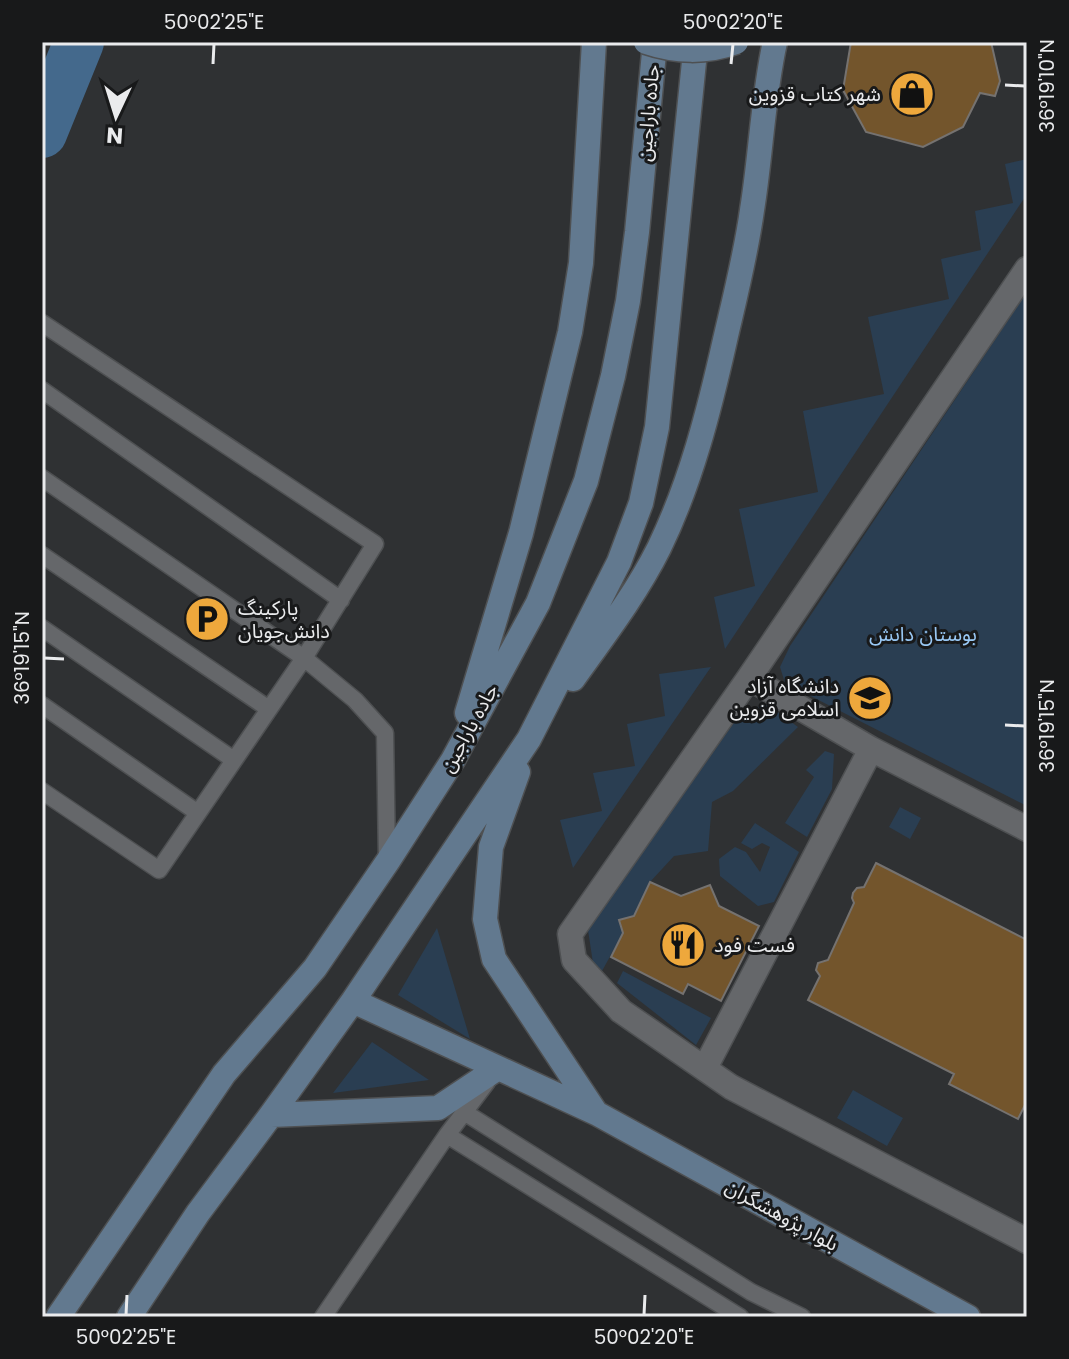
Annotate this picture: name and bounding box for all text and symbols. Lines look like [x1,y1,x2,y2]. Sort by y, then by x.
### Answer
text: 50°02'25"E [164,8,264,36]
text: 50°02'20"E [683,8,783,36]
text: 36°19'10"N [1033,39,1061,133]
street label: جاده باراجین [630,63,666,163]
shop icon: شهر کتاب قزوین [888,70,936,118]
north arrow [76,76,156,156]
place label: شهر کتاب قزوین [749,80,881,108]
text: N [105,119,124,151]
place label: پارکینگ دانش‌جویان [238,594,330,645]
parking icon: پارکینگ دانش‌جویان [183,595,231,643]
text: 36°19'15"N [8,611,36,705]
park label: بوستان دانش [869,620,977,648]
place label: دانشگاه آزاد اسلامی قزوین [730,672,839,723]
school or university icon: دانشگاه آزاد اسلامی قزوین [846,674,894,722]
street label: جاده باراجین [433,679,505,777]
text: 36°19'15"N [1033,679,1061,773]
restaurant icon: فست فود [659,921,707,969]
place label: فست فود [714,931,795,959]
street label: بلوار پژوهشگران [720,1172,844,1258]
text: 50°02'25"E [76,1323,176,1351]
text: 50°02'20"E [594,1323,694,1351]

